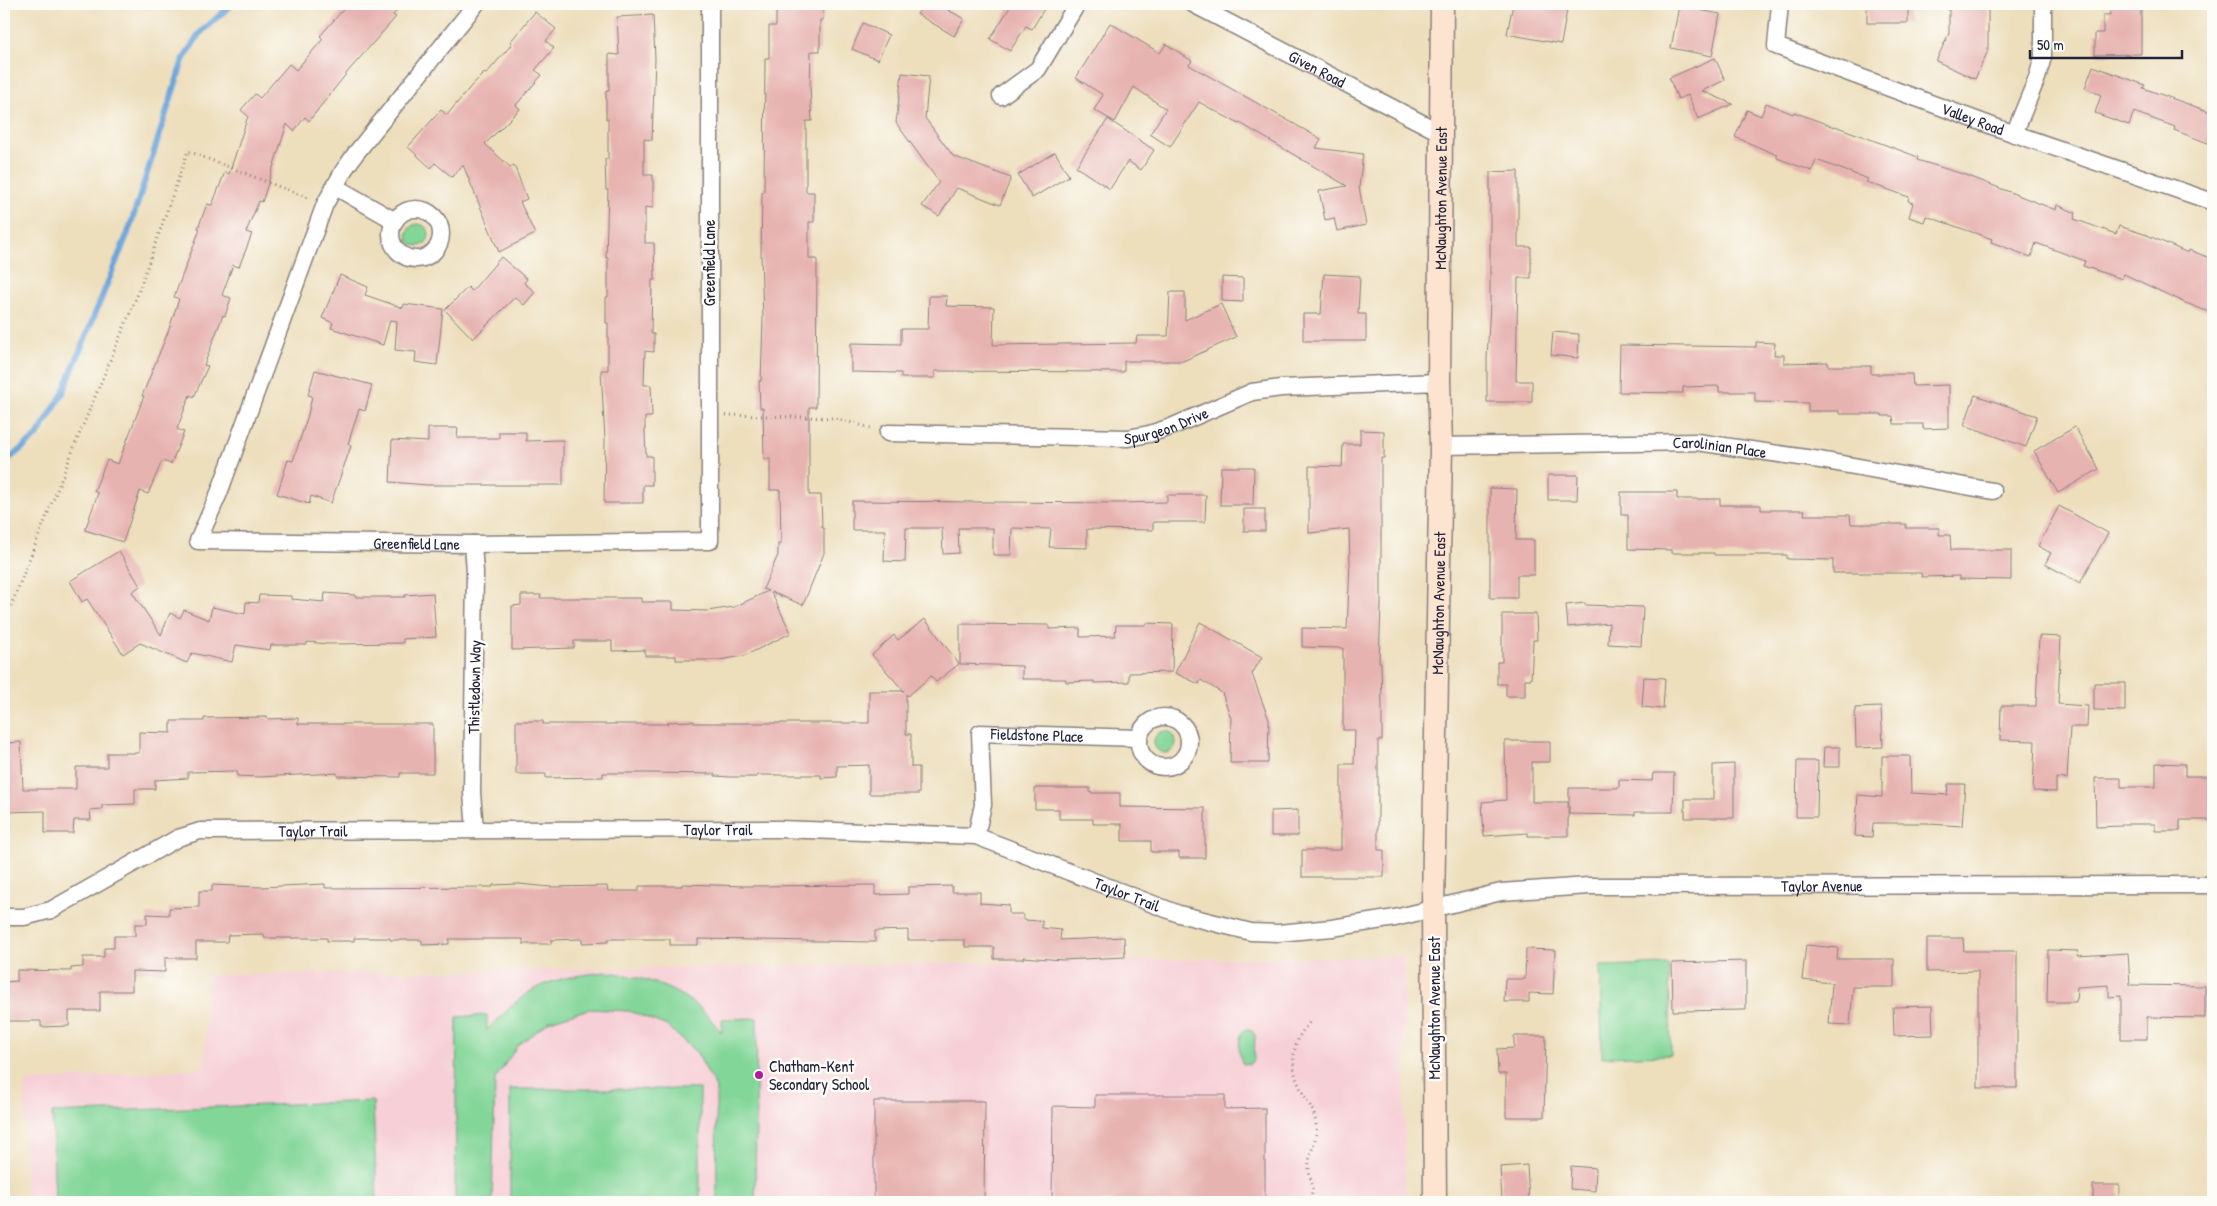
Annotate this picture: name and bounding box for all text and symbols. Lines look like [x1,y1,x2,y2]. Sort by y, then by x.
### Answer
scale bar [2030,28,2182,60]
text: 50 m [2037,34,2064,55]
street label: Given Road [1285,45,1349,92]
street label: Valley Road [1938,97,2007,140]
street label: McNaughton Avenue East [1429,126,1452,270]
street label: Greenfield Lane [698,219,720,306]
street label: Spurgeon Drive [1124,401,1212,449]
street label: Carolinian Place [1673,431,1769,463]
street label: McNaughton Avenue East [1426,531,1451,675]
street label: Greenfield Lane [373,532,461,555]
street label: Thistledown Way [462,640,486,734]
street label: Fieldstone Place [989,722,1084,747]
street label: Taylor Trail [684,818,753,840]
street label: Taylor Trail [279,819,348,842]
street label: Taylor Trail [1091,871,1164,917]
street label: Taylor Avenue [1781,875,1863,897]
street label: McNaughton Avenue East [1423,936,1445,1079]
place label: Chatham-Kent Secondary School [769,1055,870,1095]
marker: Chatham-Kent Secondary School [753,1069,765,1081]

